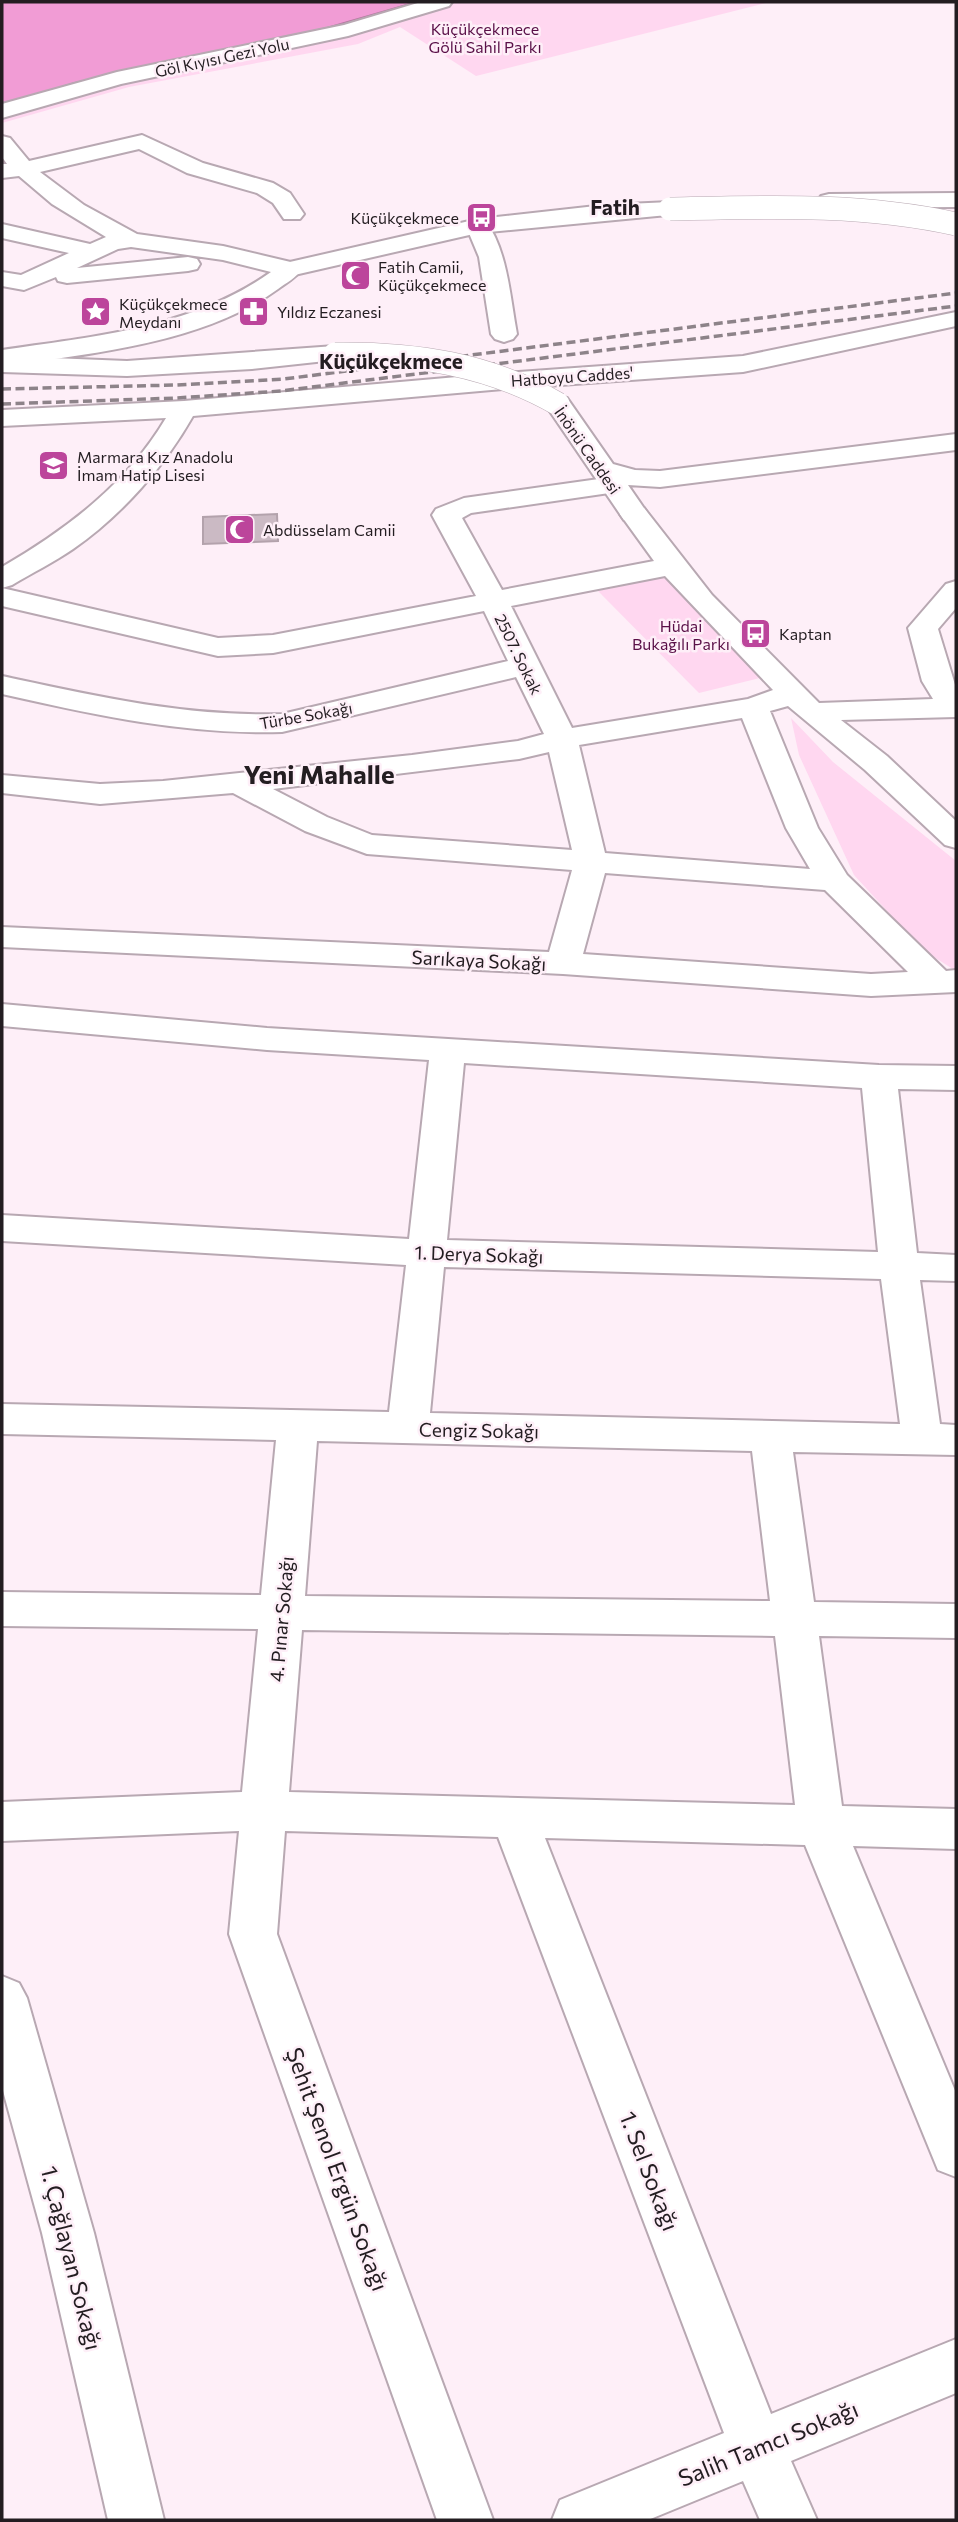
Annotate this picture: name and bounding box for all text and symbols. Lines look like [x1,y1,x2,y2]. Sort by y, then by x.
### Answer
park label: Küçükçekmece Gölü Sahil Parkı [428,19,542,56]
street label: Göl Kıyısı Gezi Yolu [153,33,291,81]
district label: Fatih [590,194,640,219]
bus stop icon: Küçükçekmece [465,200,499,234]
place label: Küçükçekmece [351,208,459,227]
place label: Fatih Camii, Küçükçekmece [378,257,486,294]
mosque icon: Fatih Camii, Küçükçekmece [338,258,372,292]
place label: Küçükçekmece Meydanı [119,294,227,331]
pharmacy icon: Yıldız Eczanesi [237,294,271,328]
place icon: Küçükçekmece Meydanı [79,295,113,329]
place label: Yıldız Eczanesi [277,302,382,321]
district label: Küçükçekmece [319,348,463,373]
street label: Hatboyu Caddes' [510,362,634,390]
street label: İnönü Caddesi [551,403,625,497]
place label: Marmara Kız Anadolu İmam Hatip Lisesi [77,447,233,484]
school or university icon: Marmara Kız Anadolu İmam Hatip Lisesi [37,448,71,482]
mosque icon: Abdüsselam Camii [223,512,257,546]
place label: Abdüsselam Camii [263,520,396,539]
street label: 2507. Sokak [491,611,547,698]
park label: Hüdai Bukağılı Parkı [632,616,730,653]
bus stop icon: Kaptan [739,616,773,650]
place label: Kaptan [779,624,832,643]
street label: Türbe Sokağı [258,697,354,733]
district label: Yeni Mahalle [243,758,395,789]
street label: Sarıkaya Sokağı [411,945,547,975]
street label: 1. Derya Sokağı [414,1240,544,1268]
street label: Cengiz Sokağı [419,1417,539,1443]
street label: 4. Pınar Sokağı [264,1555,298,1683]
street label: Şehit Şenol Ergün Sokağı [281,2043,395,2295]
street label: 1. Sel Sokağı [614,2107,686,2235]
street label: 1. Çağlayan Sokağı [36,2163,108,2353]
street label: Salih Tamcı Sokağı [674,2394,862,2492]

